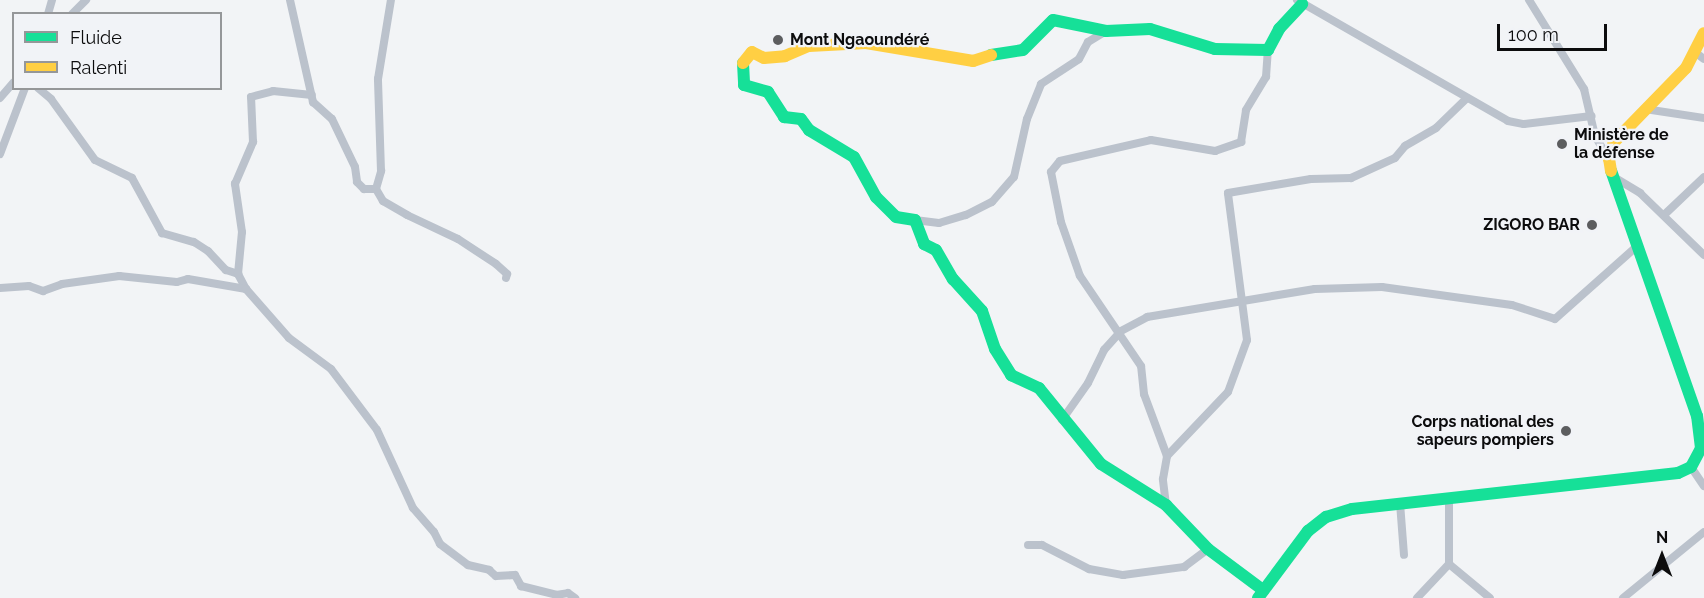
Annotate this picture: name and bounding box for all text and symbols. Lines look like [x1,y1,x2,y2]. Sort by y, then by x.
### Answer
legend [12,12,222,90]
scale bar [1500,12,1610,50]
text: 100 m [1508,24,1559,45]
text: Fluide [70,27,122,48]
place label: Mont Ngaoundéré [790,30,929,50]
marker: Mont Ngaoundéré [771,33,785,47]
text: Ralenti [70,57,127,78]
place label: Ministère de la défense [1574,125,1669,163]
marker: Ministère de la défense [1555,137,1569,151]
place label: ZIGORO BAR [1483,215,1580,235]
marker: ZIGORO BAR [1585,218,1599,232]
place label: Corps national des sapeurs pompiers [1411,412,1554,450]
marker: Corps national des sapeurs pompiers [1559,424,1573,438]
north arrow [1632,526,1692,586]
text: N [1656,528,1668,547]

